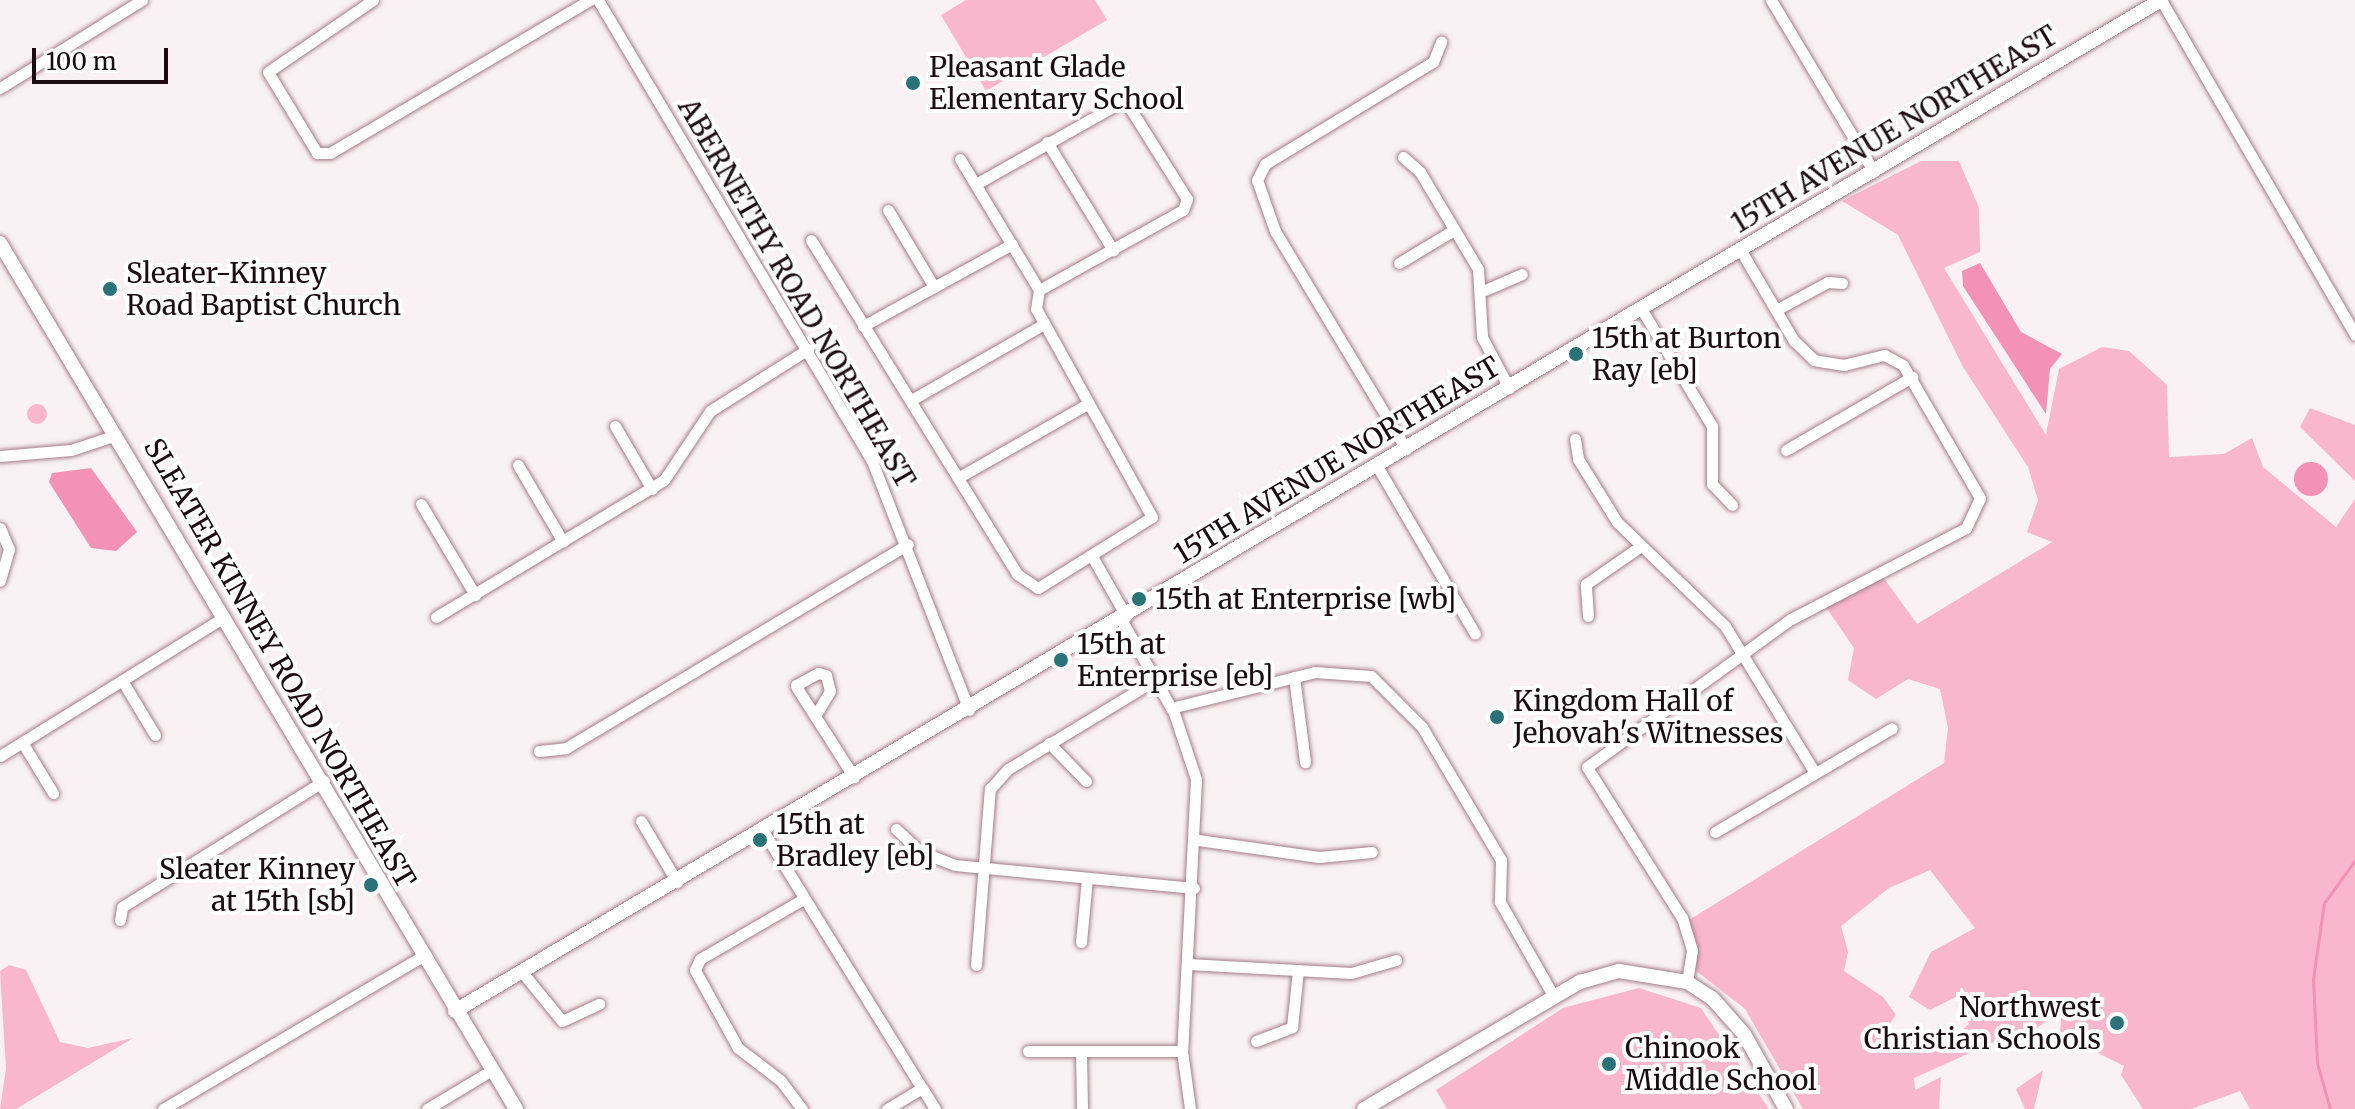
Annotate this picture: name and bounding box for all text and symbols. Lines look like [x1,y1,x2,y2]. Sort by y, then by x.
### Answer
street label: 15TH AVENUE NORTHEAST [1725,18,2063,240]
scale bar [36,32,172,82]
text: 100 m [46,46,116,77]
place label: Pleasant Glade Elementary School [929,50,1184,116]
marker: Pleasant Glade Elementary School [904,74,922,92]
street label: ABERNETHY ROAD NORTHEAST [671,92,923,494]
place label: Sleater-Kinney Road Baptist Church [126,256,401,322]
marker: Sleater-Kinney Road Baptist Church [101,280,119,298]
place label: 15th at Burton Ray [eb] [1592,321,1781,387]
marker: 15th at Burton Ray [eb] [1567,345,1585,363]
street label: 15TH AVENUE NORTHEAST [1168,349,1506,571]
street label: SLEATER KINNEY ROAD NORTHEAST [137,432,423,894]
place label: 15th at Enterprise [wb] [1155,582,1456,616]
marker: 15th at Enterprise [wb] [1130,590,1148,608]
place label: 15th at Enterprise [eb] [1077,627,1273,693]
marker: 15th at Enterprise [eb] [1052,651,1070,669]
place label: Kingdom Hall of Jehovah's Witnesses [1513,684,1783,750]
marker: Kingdom Hall of Jehovah's Witnesses [1488,708,1506,726]
place label: 15th at Bradley [eb] [776,807,934,873]
marker: 15th at Bradley [eb] [751,831,769,849]
place label: Sleater Kinney at 15th [sb] [159,852,355,918]
marker: Sleater Kinney at 15th [sb] [362,876,380,894]
place label: Northwest Christian Schools [1864,990,2101,1056]
marker: Northwest Christian Schools [2108,1014,2126,1032]
place label: Chinook Middle School [1625,1031,1817,1097]
marker: Chinook Middle School [1600,1055,1618,1073]

